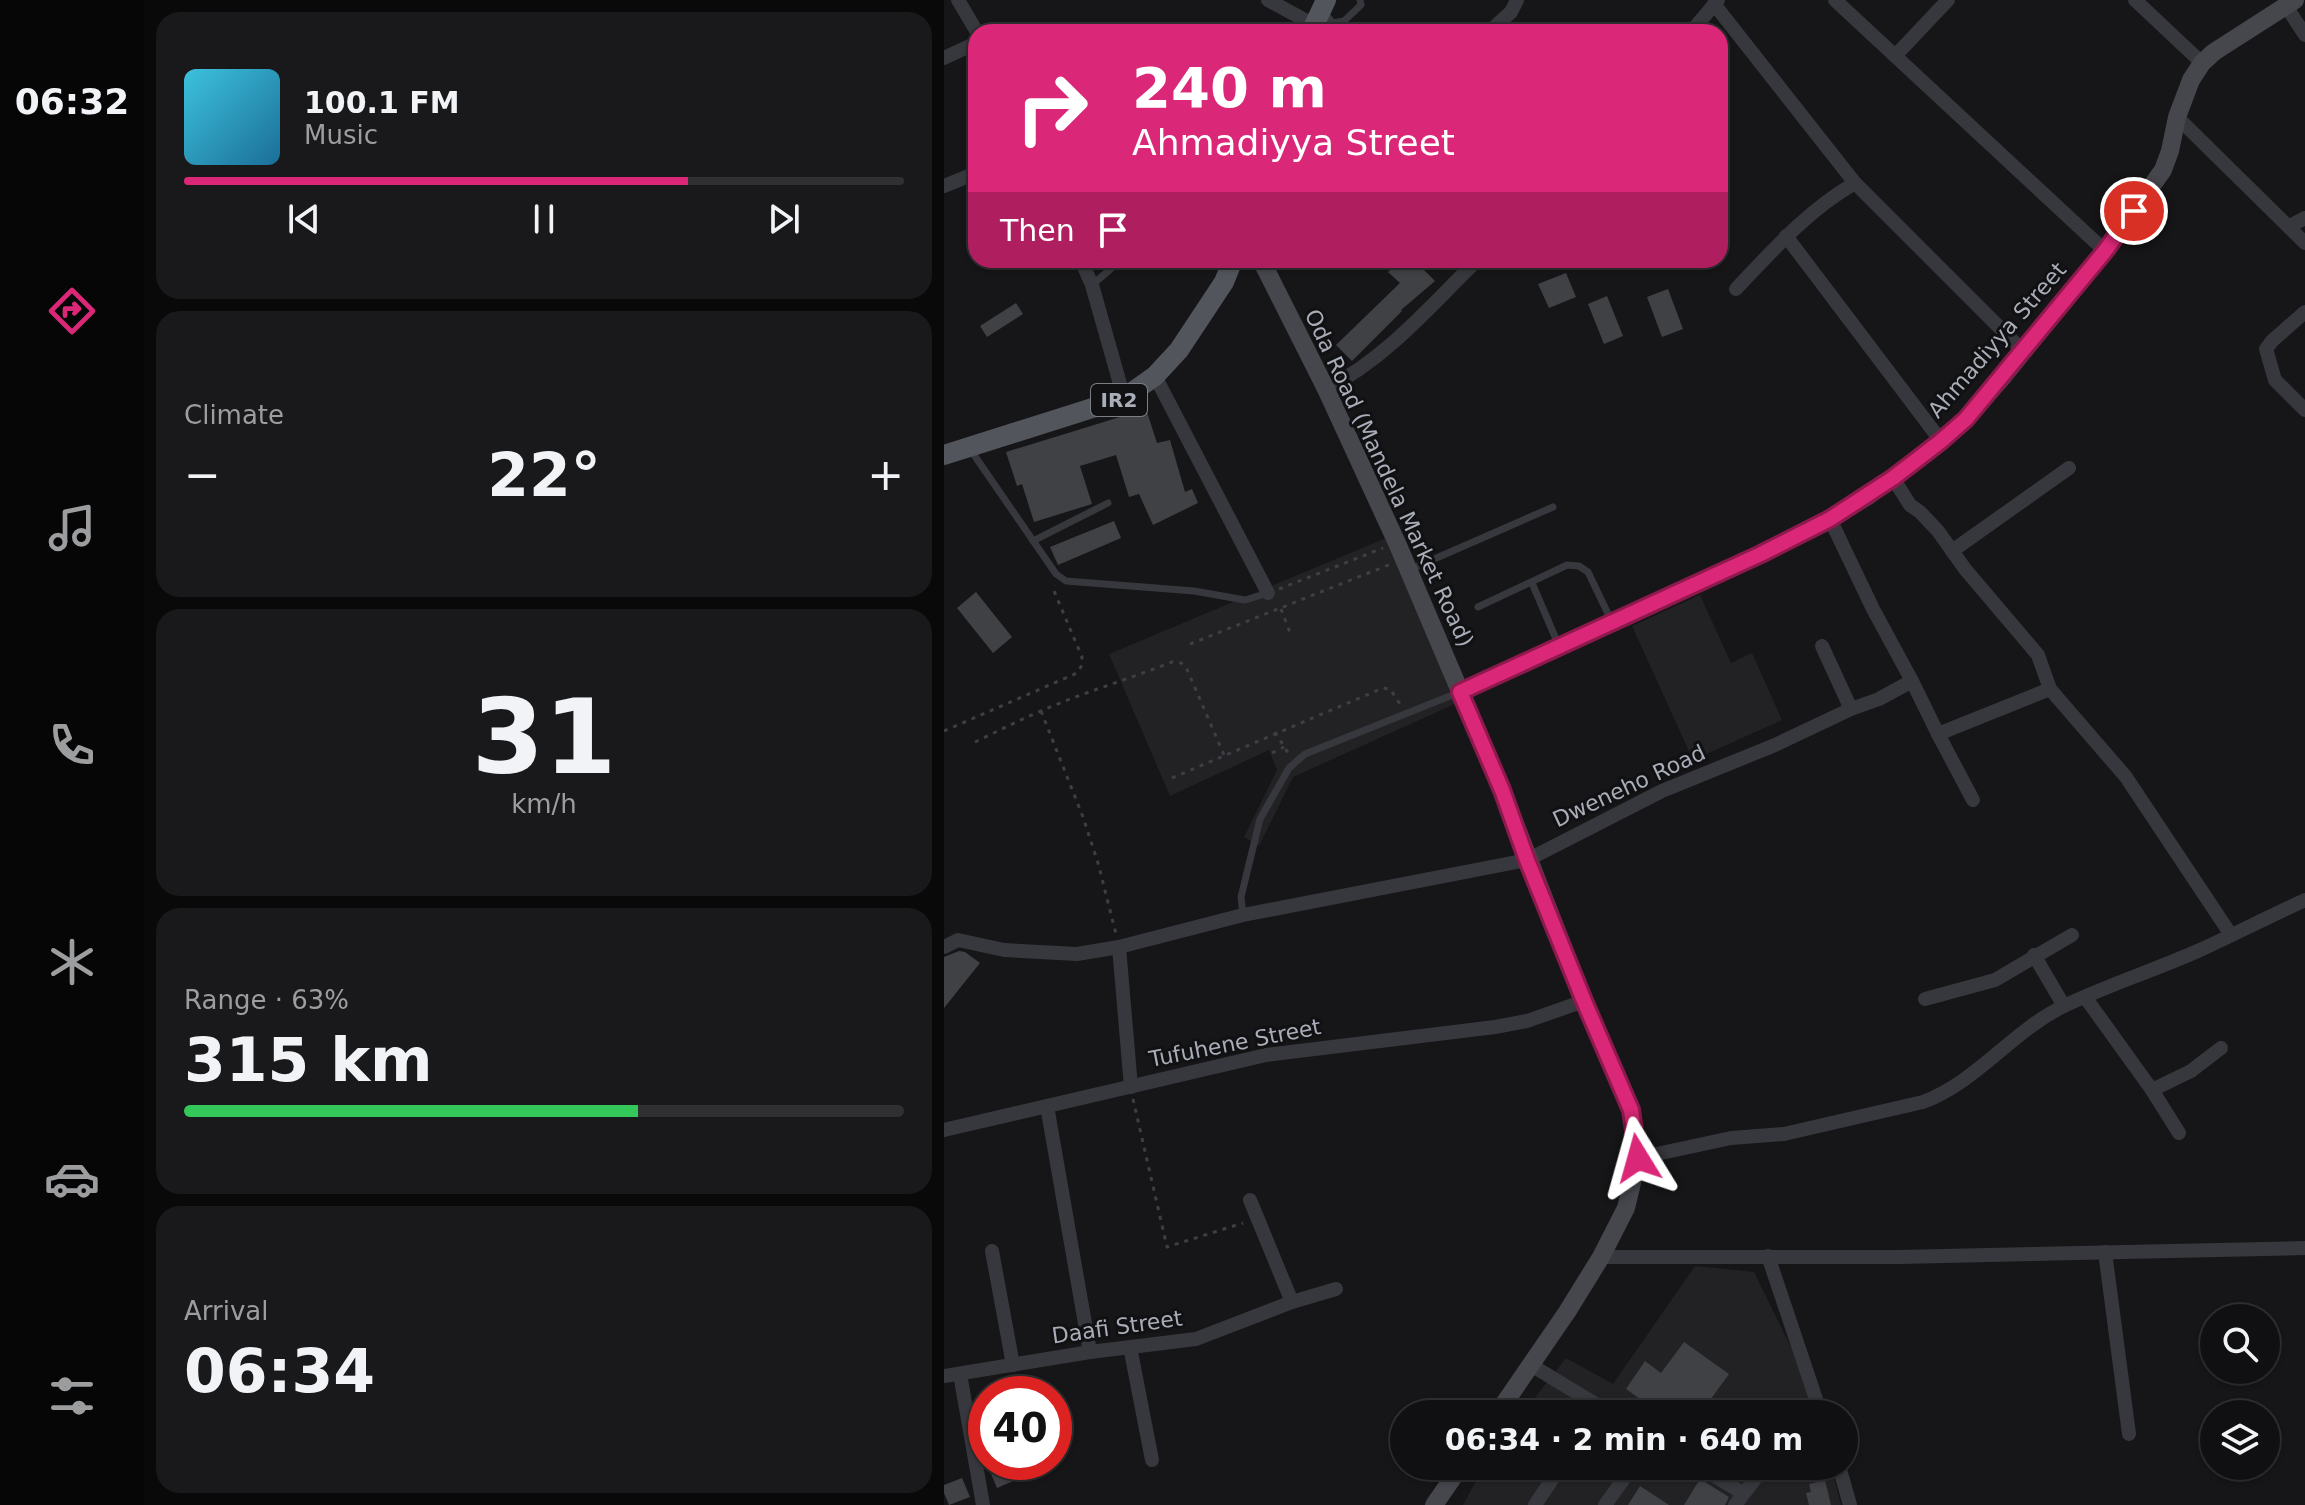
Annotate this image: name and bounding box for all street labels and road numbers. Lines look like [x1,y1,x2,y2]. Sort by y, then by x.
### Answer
street label: Ahmadiyya Street [1923,257,2071,423]
street label: Oda Road (Mandela Market Road) [1300,305,1478,651]
road number: IR2 [1091,384,1147,416]
street label: Dweneho Road [1549,740,1709,832]
street label: Tufuhene Street [1146,1014,1323,1072]
street label: Daafi Street [1050,1305,1184,1349]

